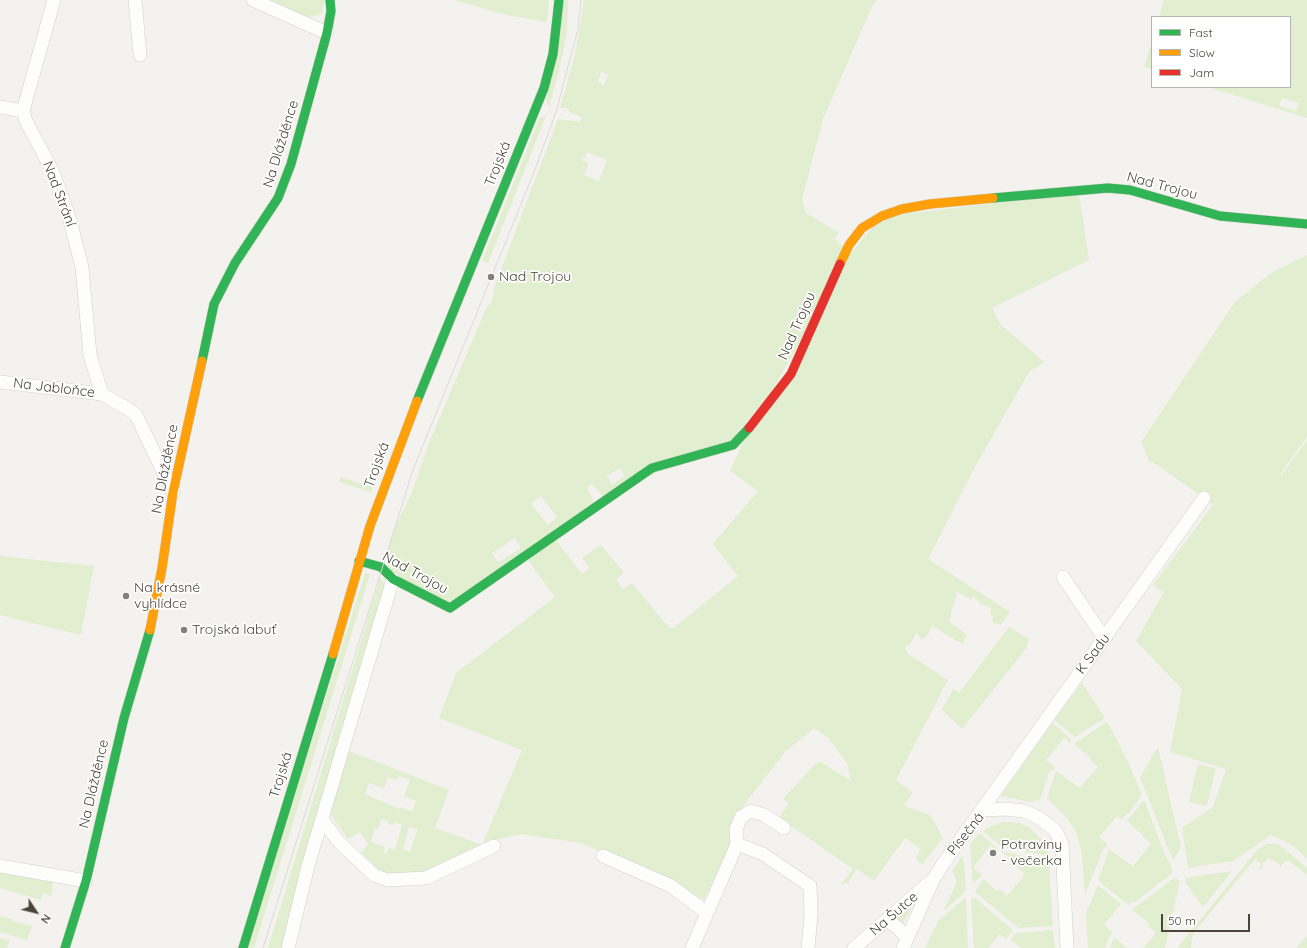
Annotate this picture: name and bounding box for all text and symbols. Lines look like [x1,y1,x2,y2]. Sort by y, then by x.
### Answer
legend [1151,16,1291,88]
text: Fast [1189,25,1213,40]
text: Slow [1189,45,1215,60]
text: Jam [1189,65,1214,80]
street label: Na Dlážděnce [260,98,302,190]
street label: Trojská [481,139,515,189]
street label: Nad Strání [39,159,79,229]
street label: Nad Trojou [1125,169,1199,203]
place label: Nad Trojou [499,269,571,285]
marker: Nad Trojou [486,272,496,282]
street label: Nad Trojou [775,290,819,362]
street label: Na Jabloňce [12,375,96,401]
street label: Na Dlážděnce [148,423,182,515]
street label: Trojská [361,440,393,490]
street label: Nad Trojou [379,548,451,598]
place label: Na krásné vyhlídce [134,580,200,612]
marker: Na krásné vyhlídce [121,591,131,601]
place label: Trojská labuť [192,622,276,638]
marker: Trojská labuť [179,625,189,635]
street label: K Sadu [1072,630,1114,678]
street label: Na Dlážděnce [76,738,112,830]
street label: Trojská [266,750,296,800]
street label: Písečná [944,809,988,859]
place label: Potraviny - večerka [1001,837,1062,870]
marker: Potraviny - večerka [988,848,998,858]
street label: Na Šutce [867,889,921,939]
north arrow [16,892,56,932]
scale bar [1163,906,1252,932]
text: N [38,912,54,926]
text: 50 m [1168,913,1196,928]

